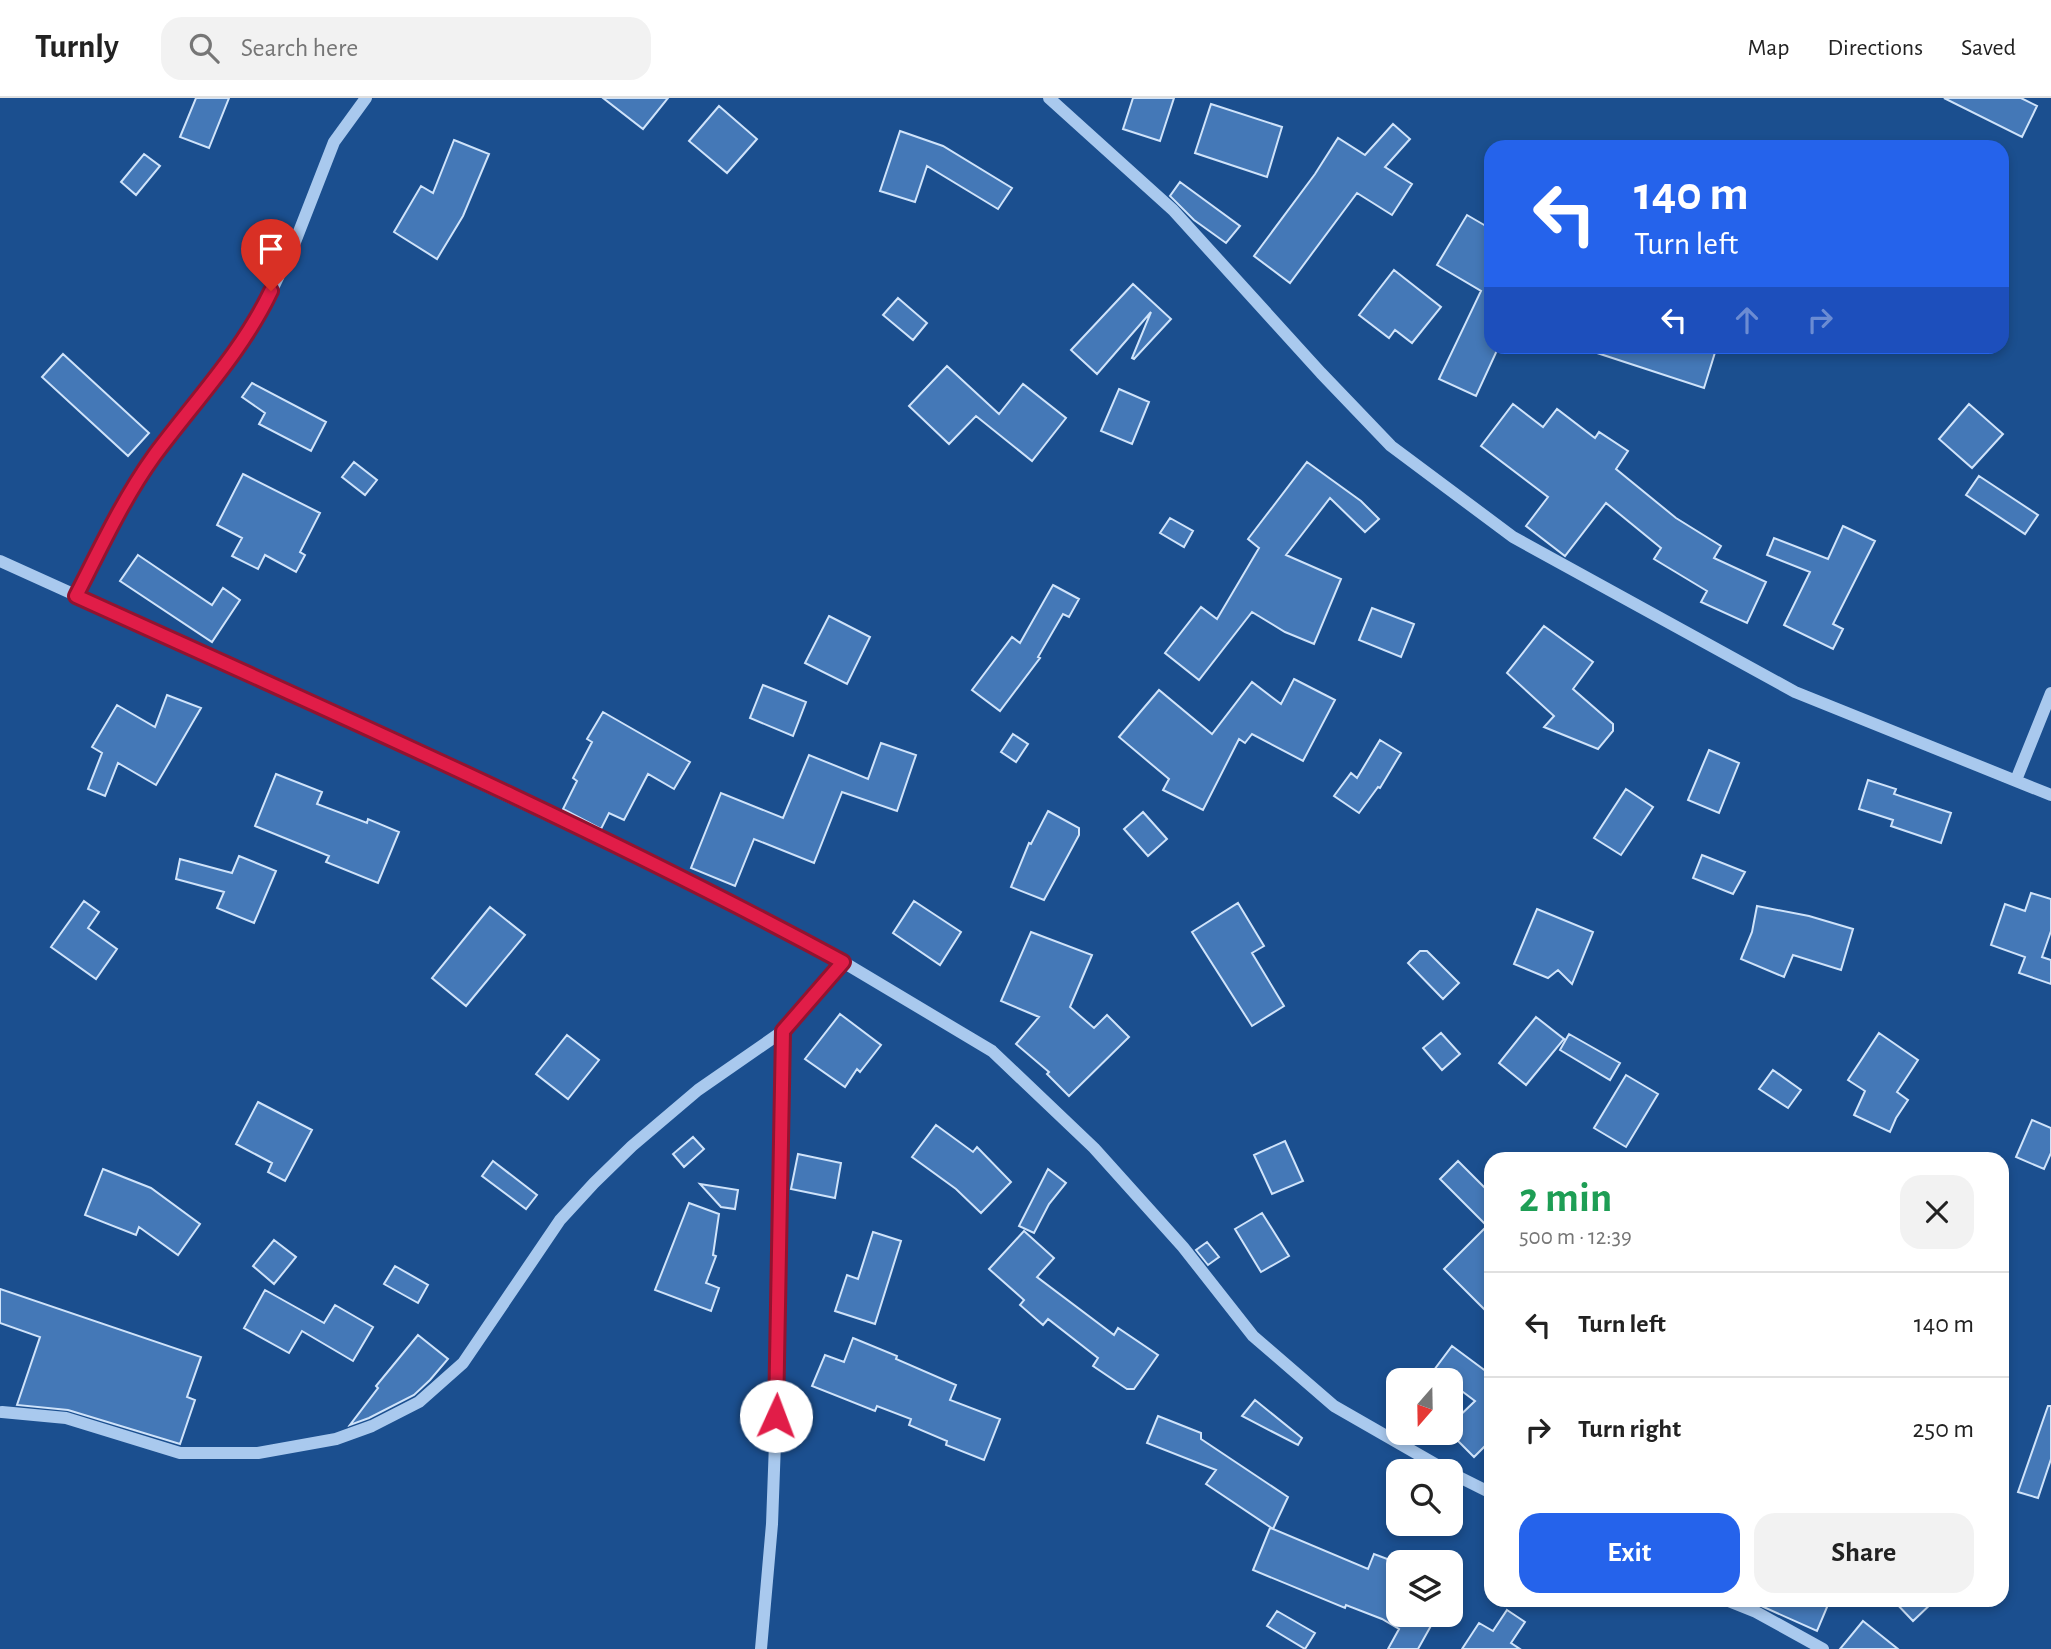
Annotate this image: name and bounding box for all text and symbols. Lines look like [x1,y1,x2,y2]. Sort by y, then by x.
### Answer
search box [161,17,651,80]
icon: search [185,29,223,67]
text: Turnly [35,31,119,64]
text: Search here [241,35,358,61]
text: Map [1747,36,1789,60]
text: Directions [1827,36,1923,60]
text: Saved [1961,36,2016,60]
icon: left [1519,168,1610,259]
text: 140 m [1634,170,1749,219]
pin [241,219,301,291]
text: Turn left [1634,228,1738,260]
icon: arrive [252,230,290,268]
icon: left [1655,301,1693,339]
icon: ahead [1728,301,1766,339]
icon: right [1801,301,1839,339]
button: close [1900,1175,1974,1249]
text: 2 min [1519,1177,1612,1219]
text: 500 m · 12:39 [1519,1226,1632,1249]
icon: left [1519,1306,1557,1344]
text: Turn left [1578,1311,1666,1337]
text: 140 m [1914,1311,1974,1337]
north arrow [1386,1368,1463,1446]
map controls [1386,1368,1463,1627]
position arrow [739,1379,813,1453]
icon: right [1519,1411,1557,1449]
text: Turn right [1578,1416,1681,1442]
text: 250 m [1912,1416,1974,1442]
button: search [1386,1459,1463,1536]
button: Exit [1519,1513,1740,1593]
button: Share [1754,1513,1974,1593]
button: layers [1386,1550,1463,1627]

